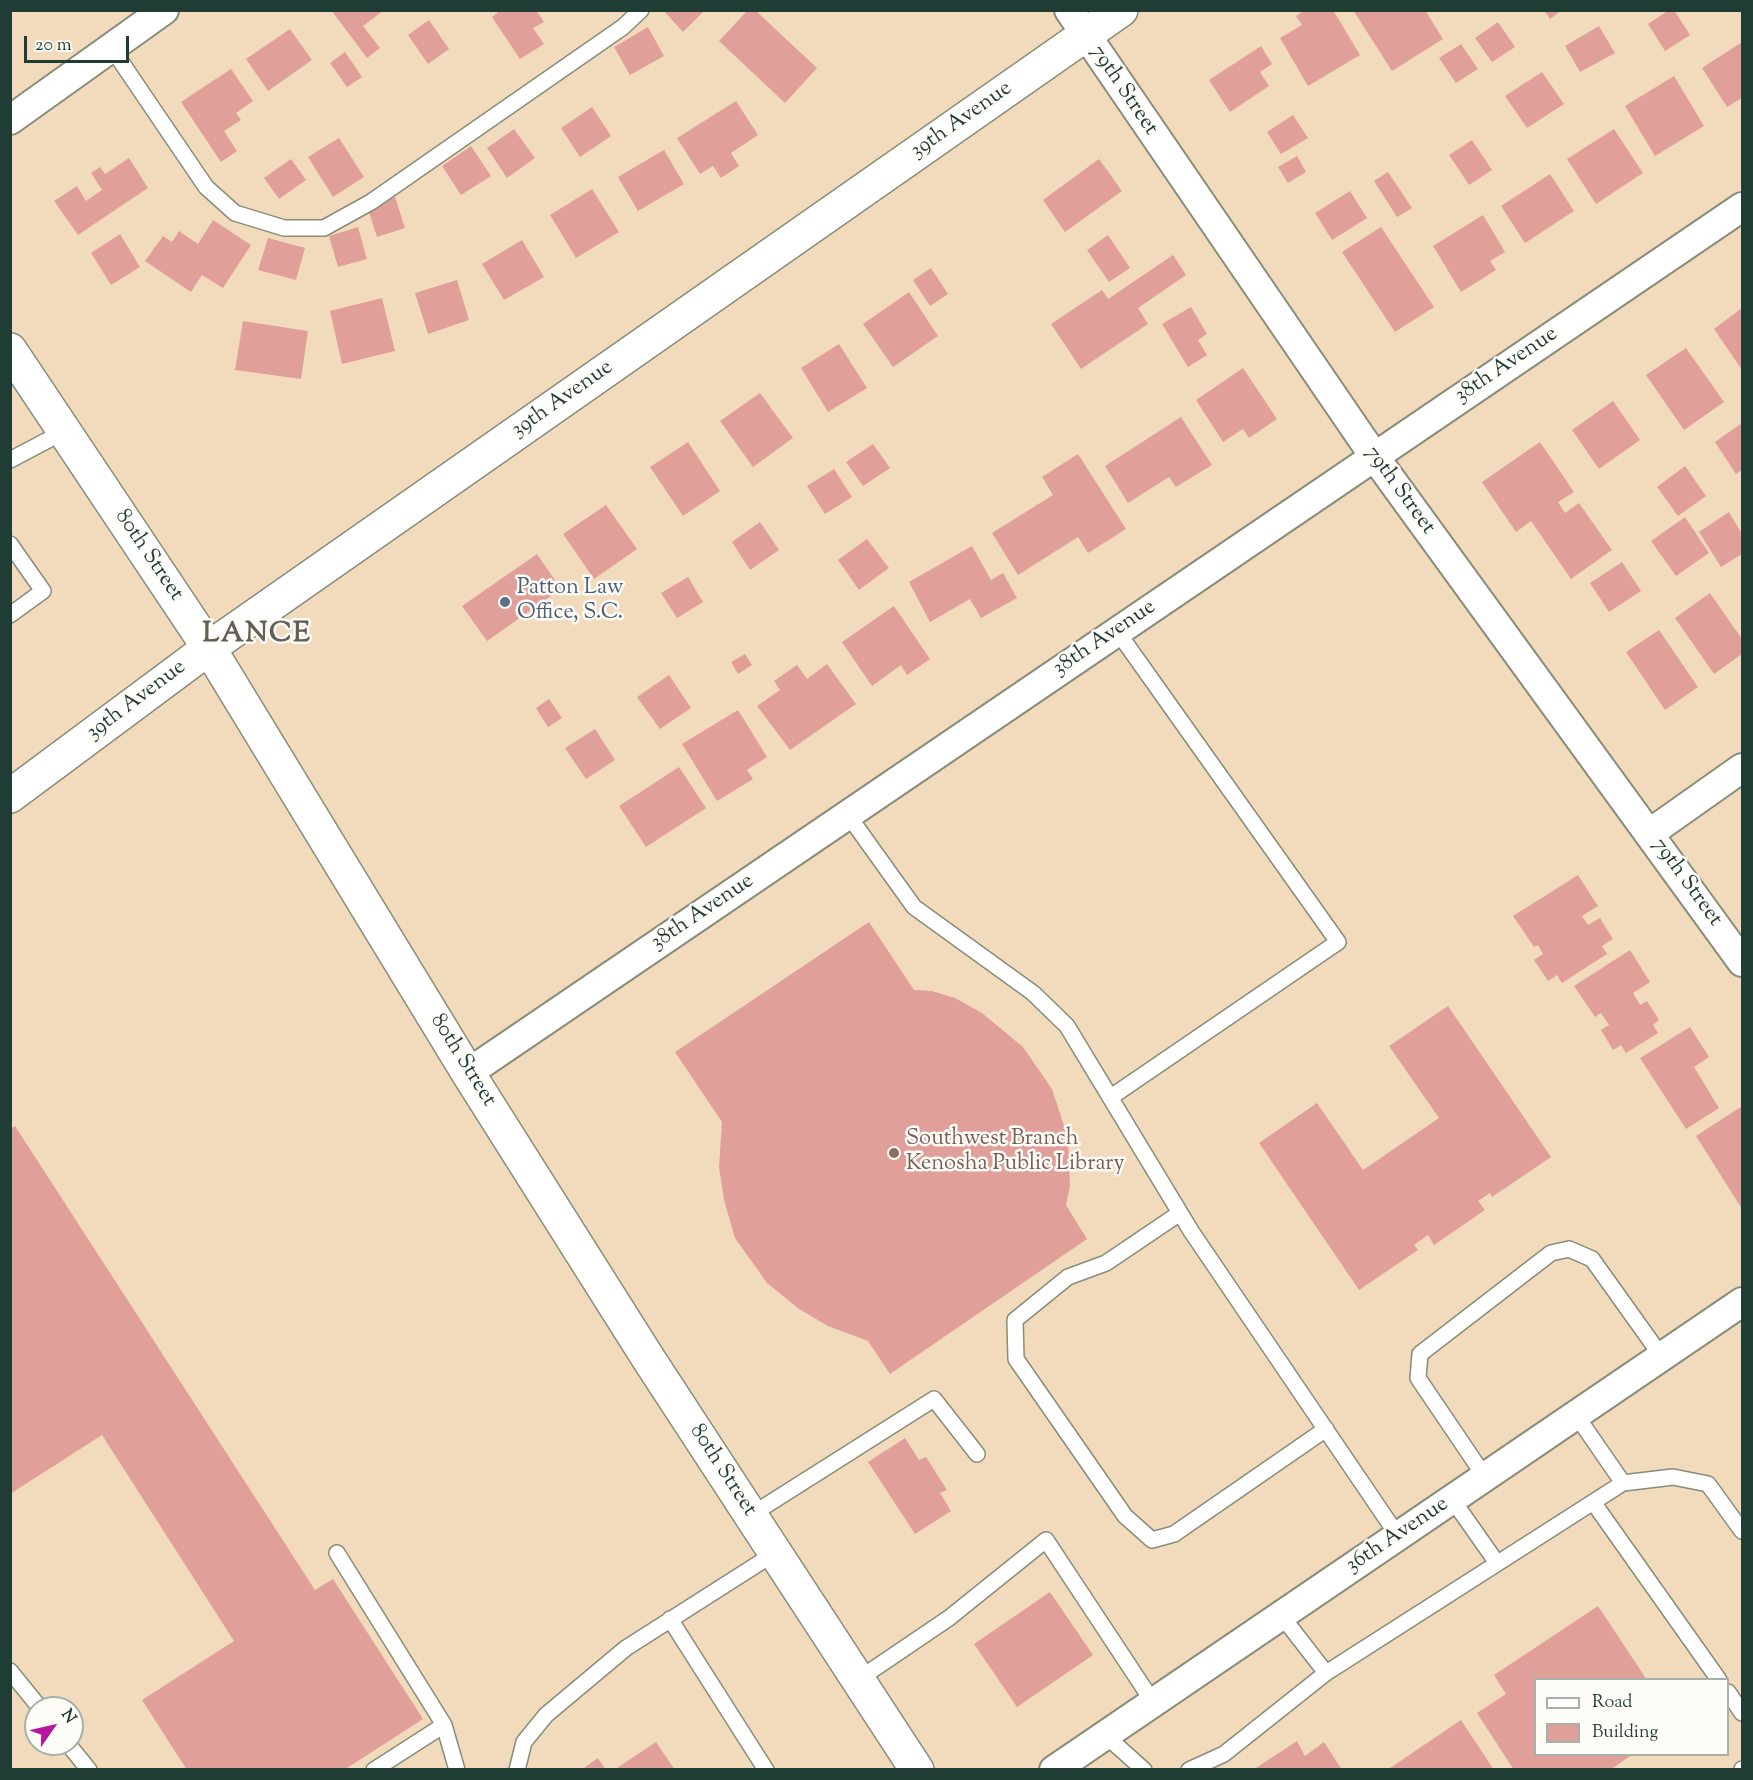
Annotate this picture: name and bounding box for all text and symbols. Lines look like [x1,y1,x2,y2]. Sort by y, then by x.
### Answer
scale bar [27,24,132,62]
text: 20 m [35,33,72,59]
street label: 79th Street [1083,41,1163,141]
street label: 39th Avenue [906,76,1018,166]
street label: 38th Avenue [1450,322,1564,410]
street label: 39th Avenue [507,355,619,445]
street label: 79th Street [1358,442,1440,540]
street label: 80th Street [108,505,188,607]
place label: Patton Law Office, S.C. [517,576,623,628]
marker: Patton Law Office, S.C. [498,595,512,609]
street label: 38th Avenue [1048,595,1162,683]
district label: LANCE [203,619,311,653]
street label: 39th Avenue [82,655,192,747]
street label: 79th Street [1645,834,1727,932]
street label: 38th Avenue [646,869,760,957]
street label: 80th Street [423,1010,501,1112]
place label: Southwest Branch Kenosha Public Library [906,1127,1124,1178]
marker: Southwest Branch Kenosha Public Library [887,1146,901,1160]
street label: 80th Street [682,1420,762,1522]
street label: 36th Avenue [1342,1492,1454,1580]
legend [1534,1678,1729,1756]
text: Road [1592,1690,1632,1716]
north arrow [24,1696,84,1756]
text: N [55,1705,81,1729]
text: Building [1592,1720,1658,1746]

